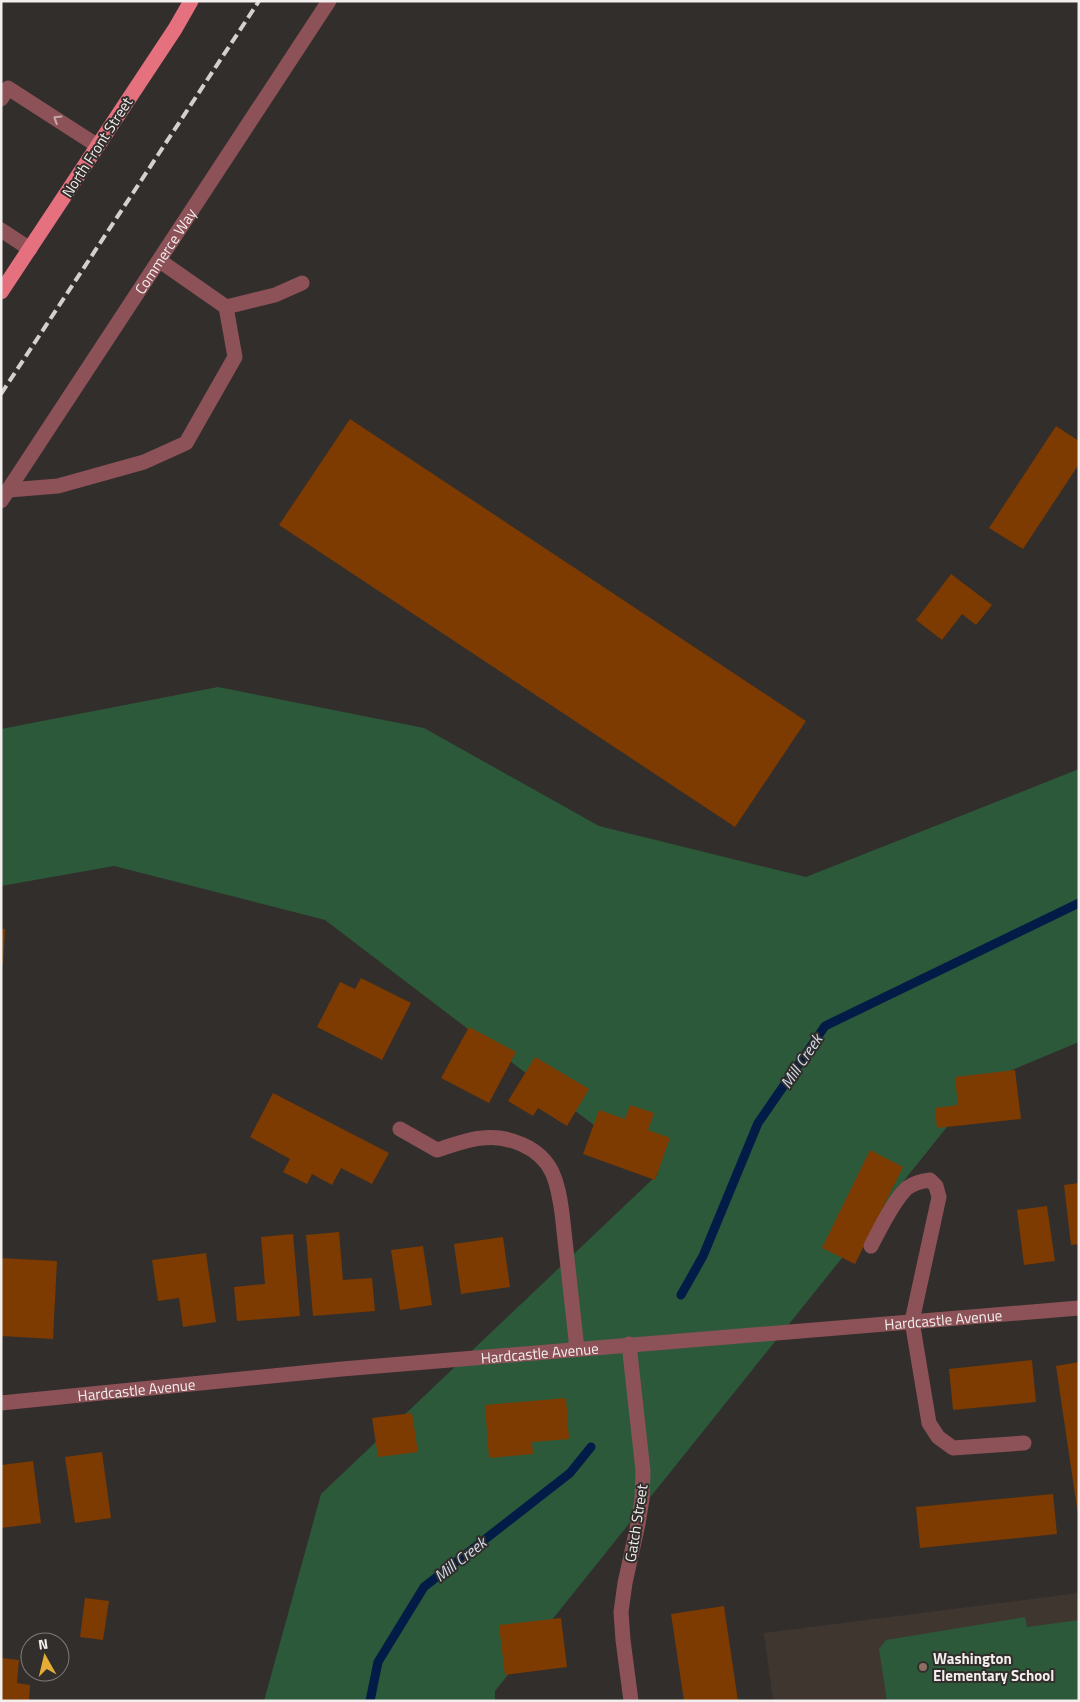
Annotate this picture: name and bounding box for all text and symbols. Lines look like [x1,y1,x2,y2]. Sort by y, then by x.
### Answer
street label: North Front Street [56,92,139,202]
one-way arrow [53,116,62,126]
street label: Commerce Way [128,203,202,299]
water label: Mill Creek [774,1027,829,1093]
street label: Hardcastle Avenue [883,1303,1003,1336]
street label: Hardcastle Avenue [480,1336,599,1369]
street label: Hardcastle Avenue [76,1372,196,1407]
street label: Gatch Street [618,1482,654,1564]
water label: Mill Creek [429,1530,493,1587]
north arrow [20,1632,70,1682]
text: N [37,1633,49,1655]
place label: Washington Elementary School [933,1647,1054,1687]
marker: Washington Elementary School [917,1661,929,1673]

